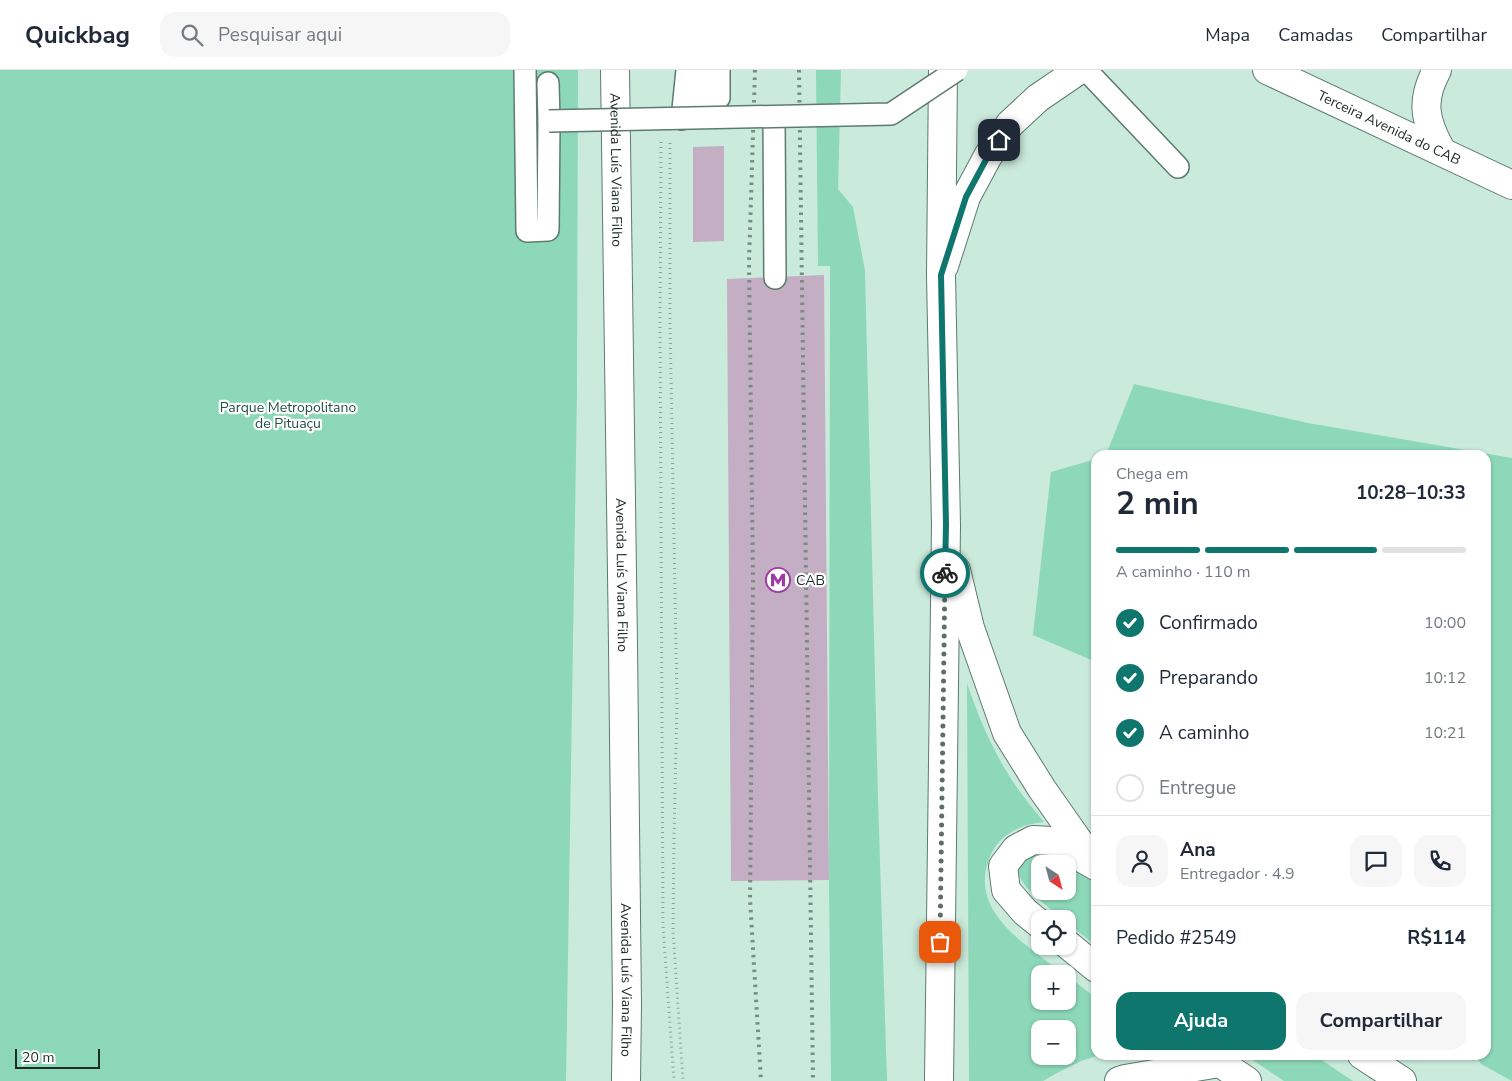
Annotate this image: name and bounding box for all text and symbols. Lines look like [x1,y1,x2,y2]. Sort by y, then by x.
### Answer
search box [160,12,510,57]
text: Quickbag [25,19,130,51]
icon: search [178,21,206,49]
text: Pesquisar aqui [218,22,342,48]
text: Mapa [1205,23,1250,47]
text: Camadas [1278,23,1353,47]
text: Compartilhar [1381,23,1487,47]
street label: Terceira Avenida do CAB [1314,86,1464,170]
street label: Avenida Luís Viana Filho [605,93,626,247]
pin [978,119,1020,161]
icon: home [985,126,1013,154]
park label: Parque Metropolitano de Pituaçu [220,398,356,433]
text: Chega em [1116,463,1189,485]
text: 10:28–10:33 [1356,480,1466,506]
text: 2 min [1116,482,1199,525]
street label: Avenida Luís Viana Filho [611,498,632,652]
courier [920,548,970,598]
icon: bike [931,559,959,587]
text: A caminho · 110 m [1116,561,1251,583]
metro station icon: CAB [765,567,791,593]
place label: CAB [796,571,825,590]
icon: check [1116,609,1144,637]
text: Confirmado [1159,610,1258,636]
text: 10:00 [1424,612,1466,634]
icon: check [1116,664,1144,692]
text: Preparando [1159,665,1258,691]
text: 10:12 [1424,667,1466,689]
icon: check [1116,719,1144,747]
text: A caminho [1159,720,1249,746]
text: 10:21 [1424,722,1466,744]
text: Entregue [1159,775,1236,801]
button: person [1116,835,1168,887]
button: chat [1350,835,1402,887]
button: phone [1414,835,1466,887]
text: Ana [1180,837,1216,863]
north arrow [1031,855,1076,900]
map controls [1031,855,1076,1065]
text: Entregador · 4.9 [1180,863,1295,885]
street label: Avenida Luís Viana Filho [616,903,636,1057]
button: locate [1031,910,1076,955]
pin [919,921,961,963]
text: Pedido #2549 [1116,925,1237,951]
text: R$114 [1407,925,1466,951]
icon: bag [926,928,954,956]
button: + [1031,965,1076,1010]
button: Ajuda [1116,992,1286,1050]
button: Compartilhar [1296,992,1466,1050]
button: − [1031,1020,1076,1065]
scale bar [15,1046,100,1069]
text: 20 m [22,1048,54,1067]

